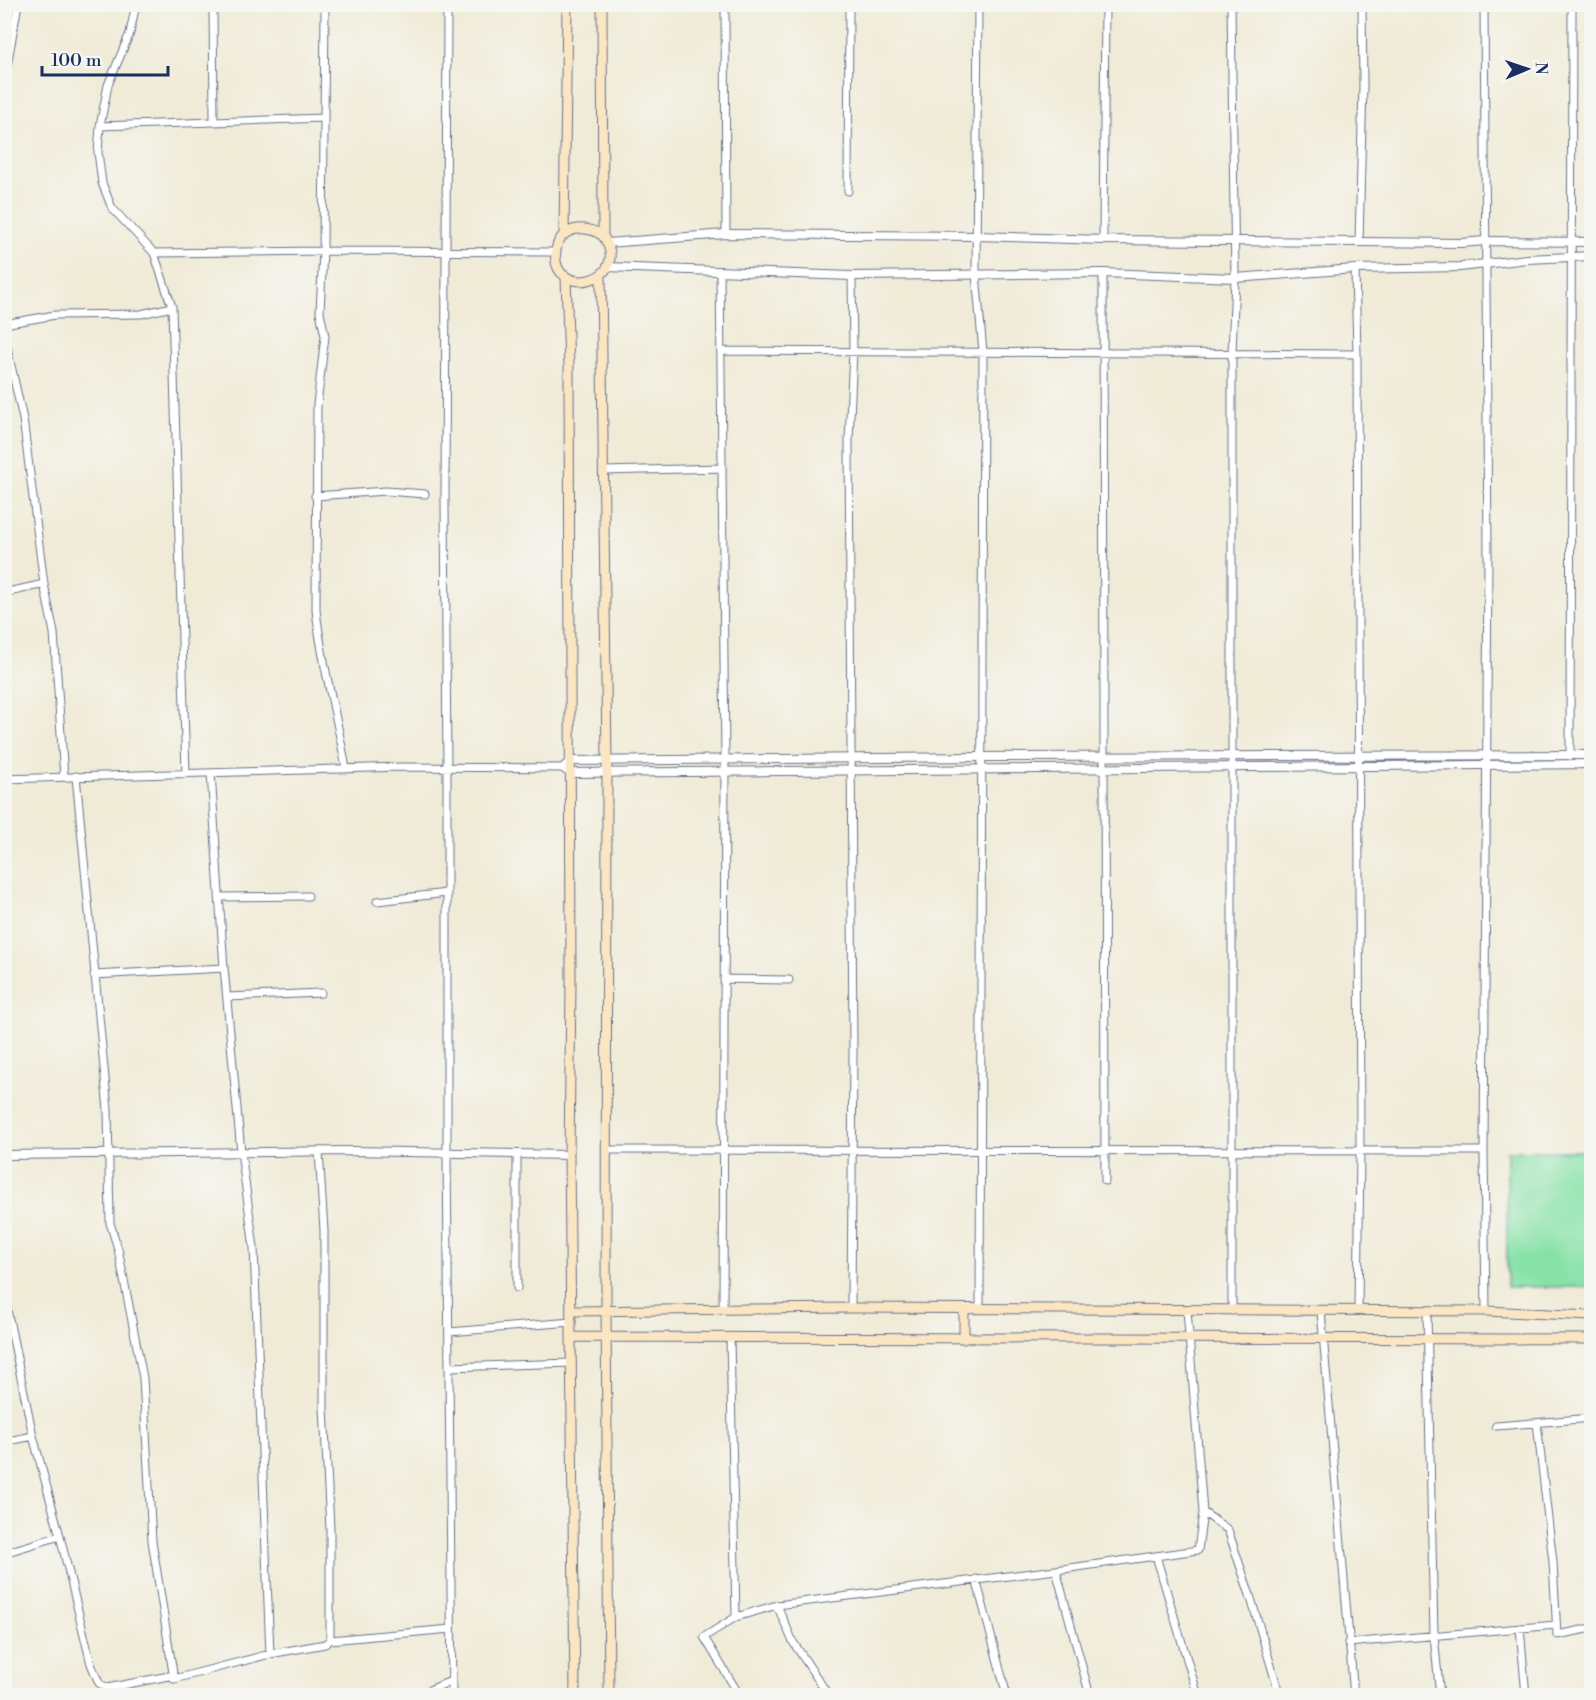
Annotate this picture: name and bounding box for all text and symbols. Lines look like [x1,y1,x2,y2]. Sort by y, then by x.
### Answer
scale bar [42,39,168,77]
north arrow [1497,39,1557,99]
text: 100 m [51,49,102,72]
text: N [1531,62,1551,76]

